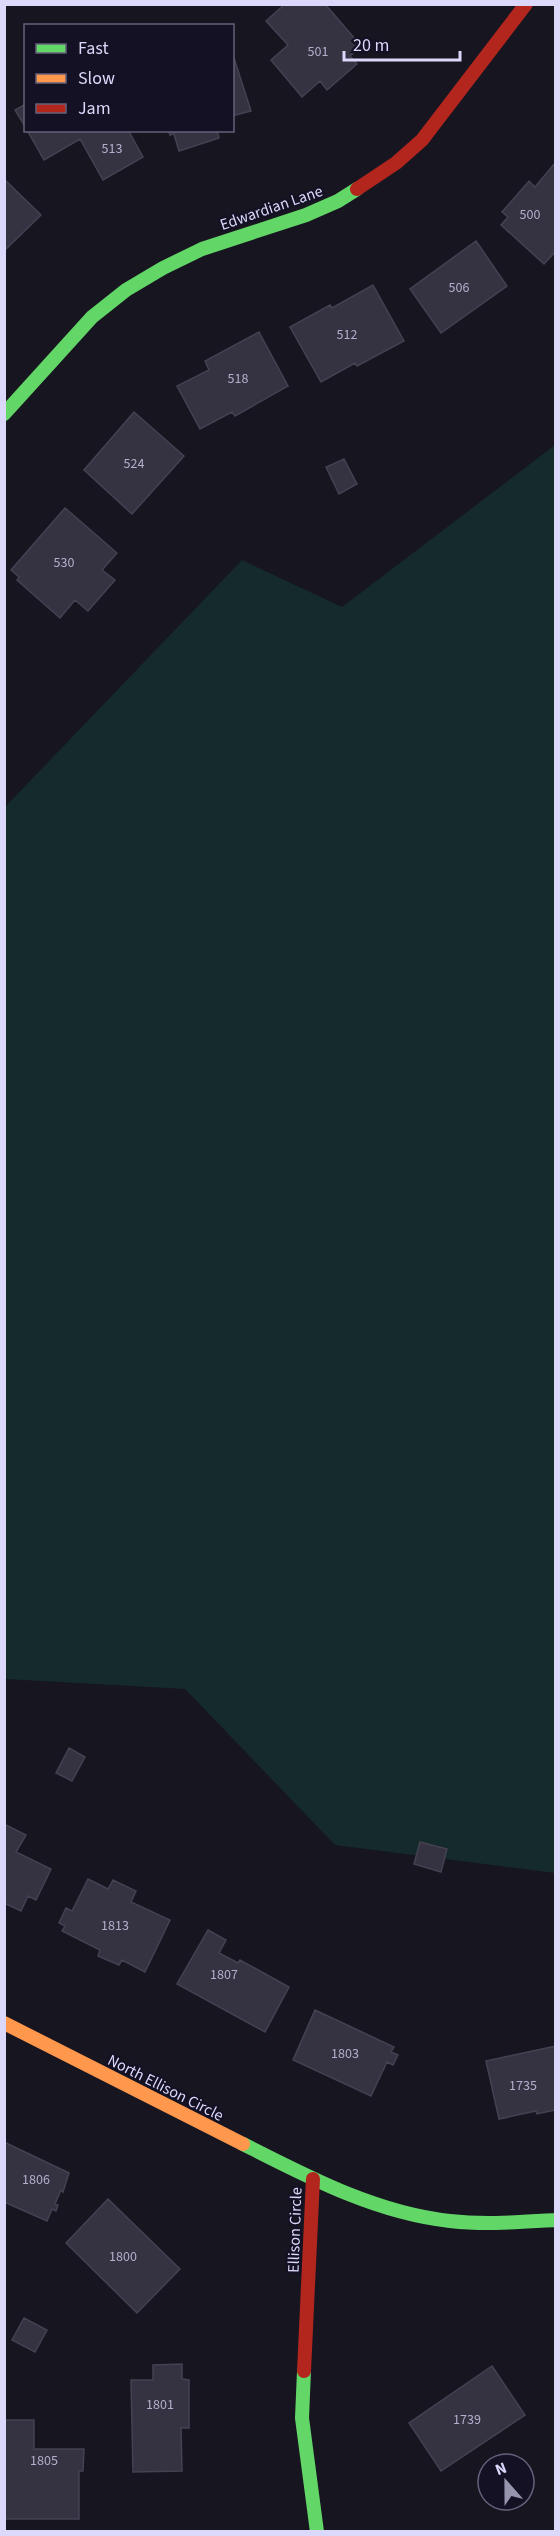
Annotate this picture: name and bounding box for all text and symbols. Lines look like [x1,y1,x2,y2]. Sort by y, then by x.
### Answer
legend [24,24,234,132]
scale bar [344,24,460,62]
text: 20 m [353,33,389,58]
text: Fast [78,36,109,61]
house number: 501 [308,42,328,62]
text: Slow [78,66,115,91]
text: Jam [78,96,111,121]
house number: 513 [102,139,122,159]
street label: Edwardian Lane [217,180,326,236]
house number: 500 [520,205,540,225]
house number: 506 [449,278,469,298]
house number: 512 [337,325,357,345]
house number: 518 [228,369,248,389]
house number: 524 [124,454,144,474]
house number: 530 [54,553,74,573]
house number: 1813 [101,1916,129,1936]
house number: 1807 [210,1965,238,1985]
house number: 1803 [331,2044,359,2064]
street label: North Ellison Circle [104,2049,227,2127]
house number: 1735 [509,2076,537,2096]
house number: 1806 [22,2170,50,2190]
street label: Ellison Circle [283,2187,307,2273]
house number: 1800 [109,2247,137,2267]
house number: 1801 [146,2395,174,2415]
house number: 1739 [453,2410,481,2430]
house number: 1805 [30,2451,58,2471]
north arrow [476,2452,536,2512]
text: N [492,2457,510,2481]

